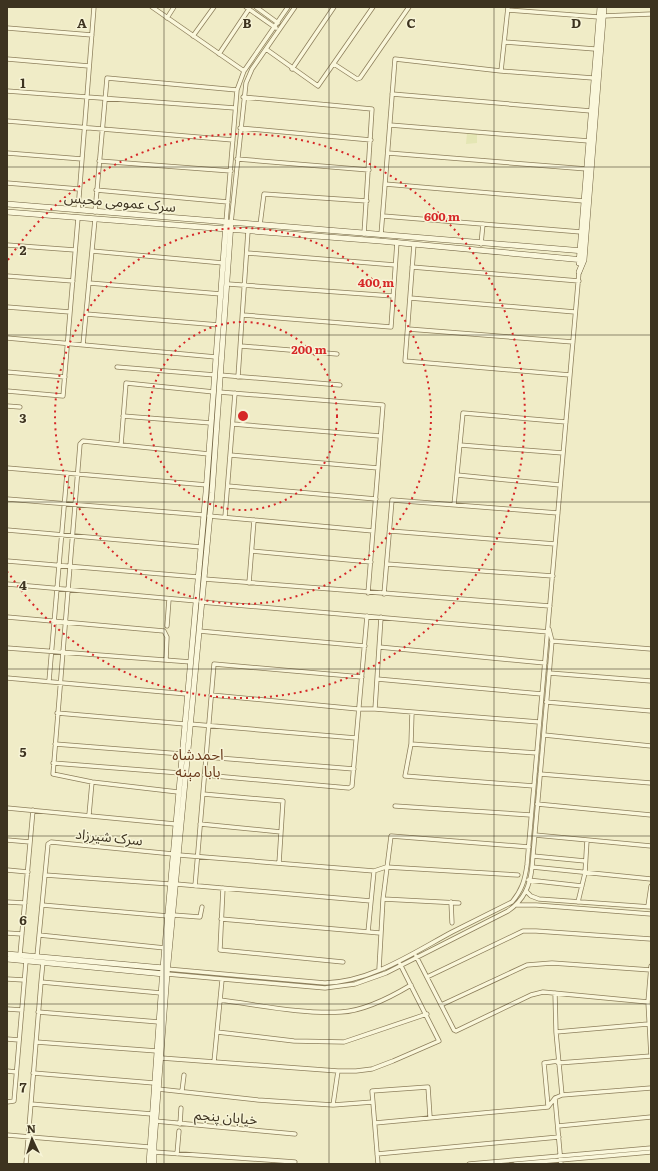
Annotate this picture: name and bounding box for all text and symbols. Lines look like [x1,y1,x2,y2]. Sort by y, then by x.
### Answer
text: A [77,13,87,32]
text: B [243,13,252,32]
text: C [406,13,416,32]
text: D [571,13,581,32]
text: 1 [20,73,26,92]
street label: سرک عمومی محبس [63,186,177,216]
text: 600 m [424,207,460,225]
text: 2 [20,240,27,259]
text: 400 m [358,273,394,291]
text: 200 m [291,340,327,358]
text: 3 [19,408,27,427]
centre of rings [236,409,250,423]
text: 4 [19,575,27,594]
text: 5 [19,742,27,761]
district label: احمدشاه بابا مېنه [172,742,224,782]
street label: سرک شیرزاد [74,823,144,849]
text: 6 [19,910,27,929]
text: 7 [19,1077,27,1096]
street label: خیابان پنجم [193,1103,259,1131]
north arrow [12,1119,52,1159]
text: N [26,1120,36,1136]

